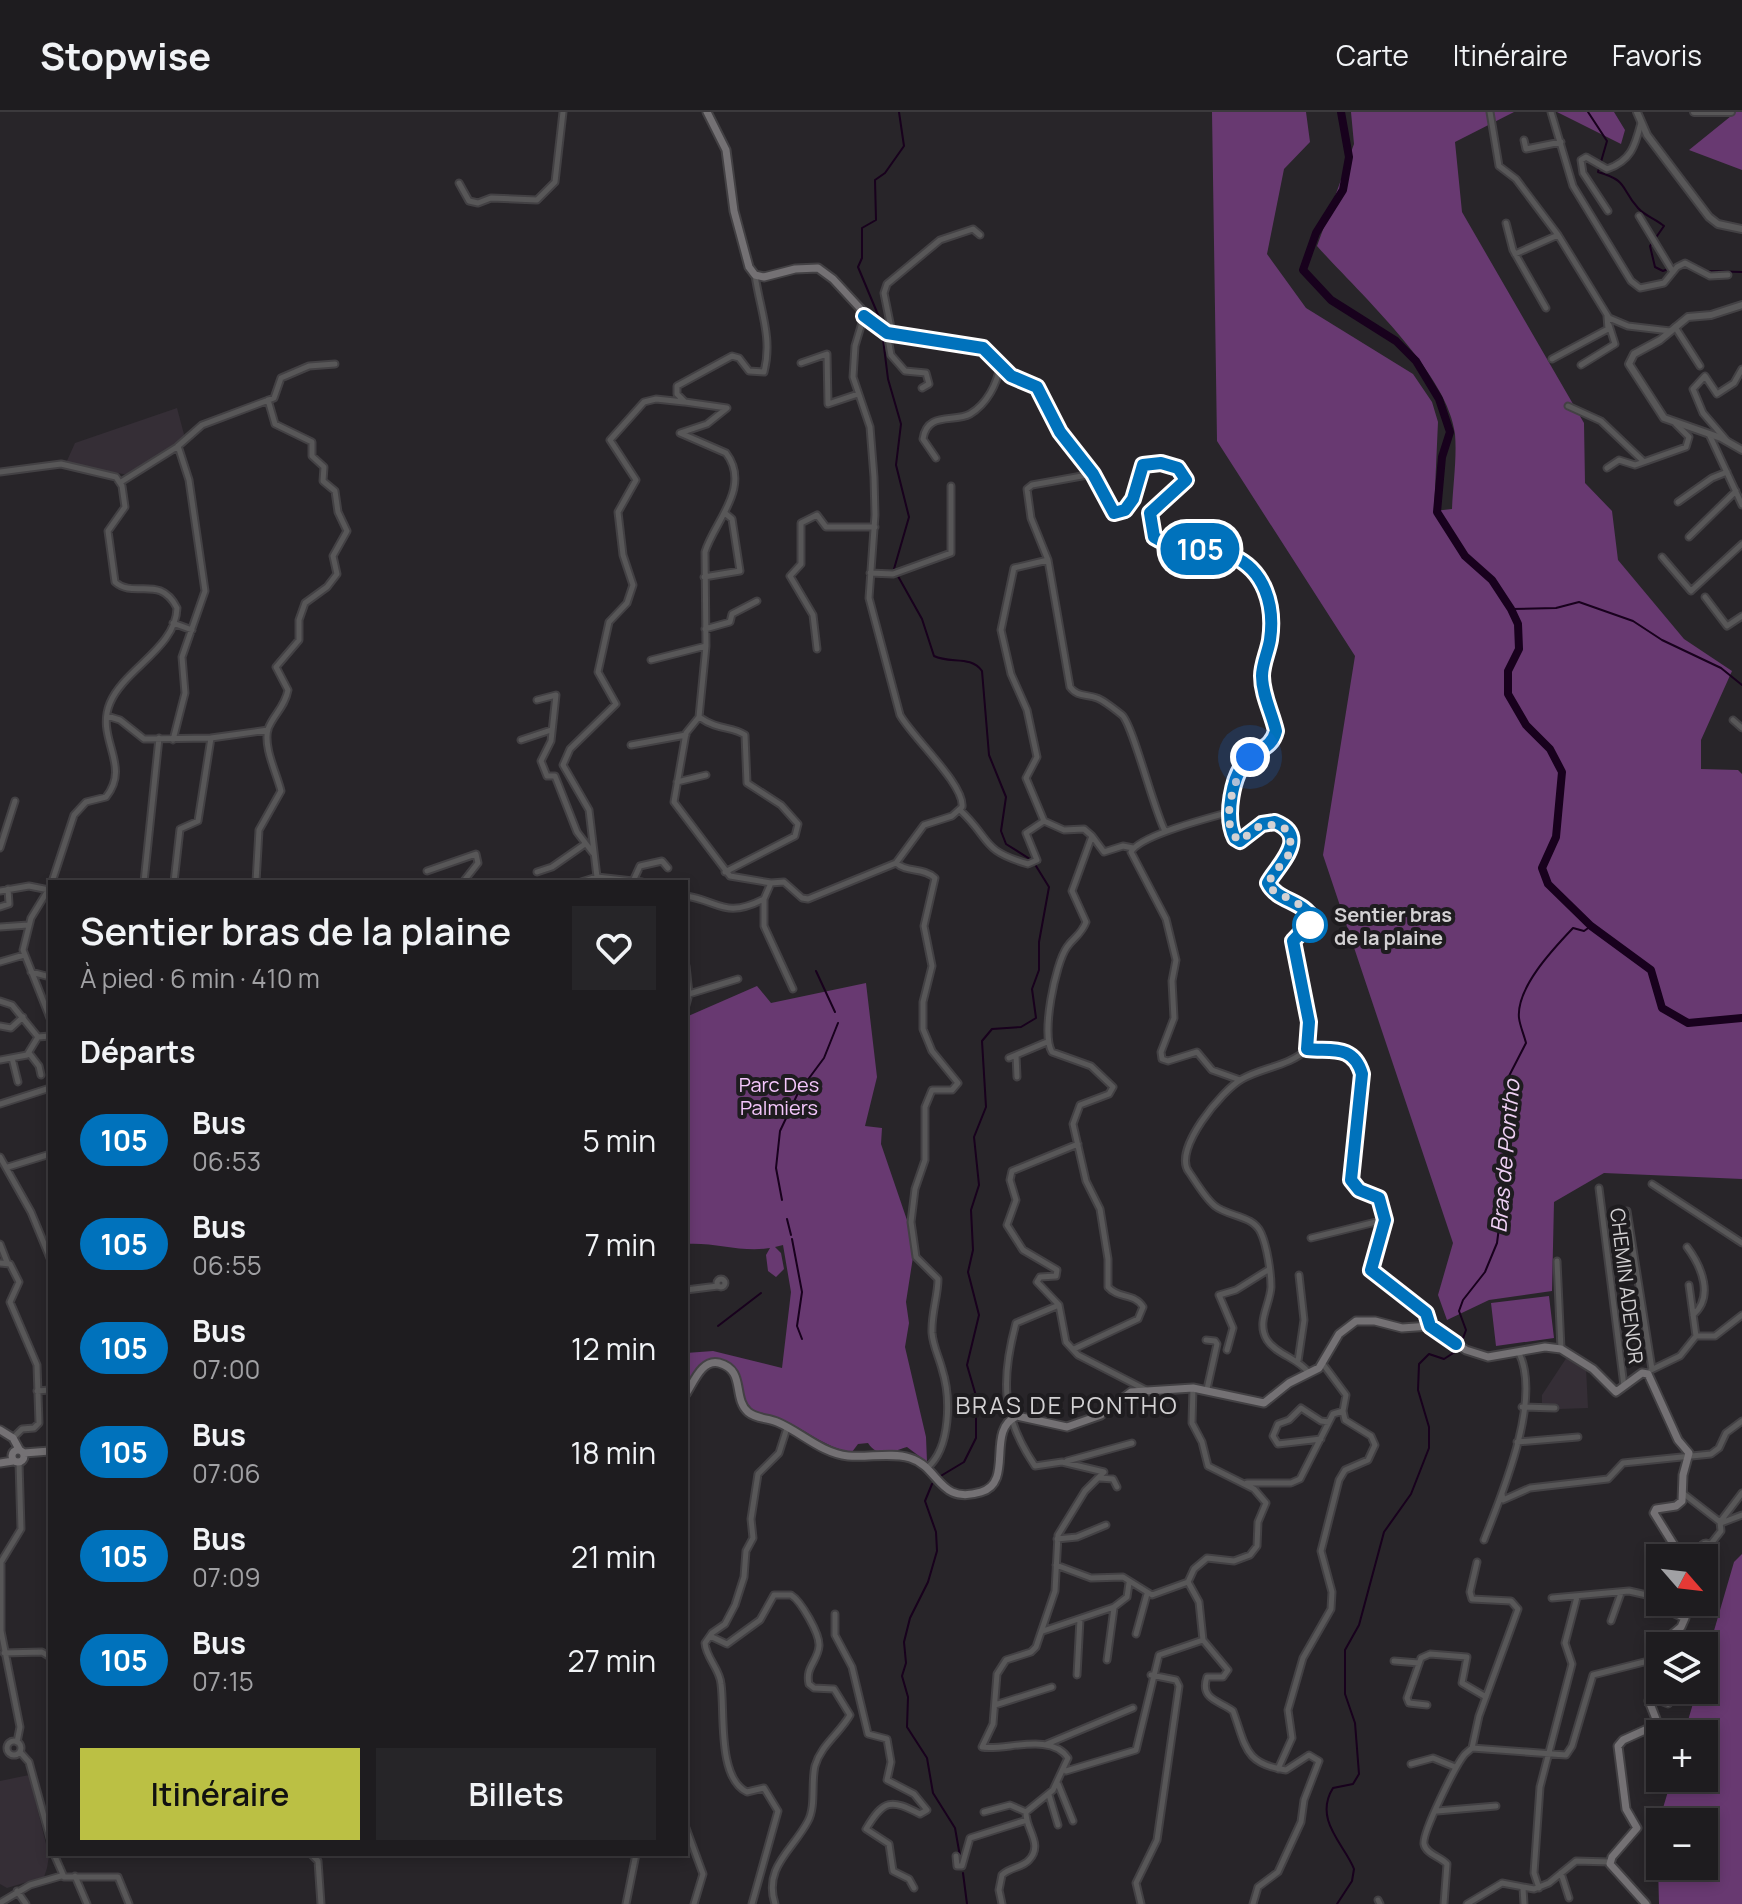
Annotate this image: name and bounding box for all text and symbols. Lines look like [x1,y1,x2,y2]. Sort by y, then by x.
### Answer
text: Stopwise [40,29,211,81]
text: Carte [1336,36,1409,74]
text: Itinéraire [1453,36,1568,74]
text: Favoris [1612,36,1702,74]
line badge: 105 [1154,523,1246,575]
text: 105 [1176,530,1224,568]
your location [1230,737,1270,777]
place label: Sentier bras de la plaine [1334,901,1452,951]
text: Sentier bras de la plaine [80,904,511,956]
button: heart [572,906,656,990]
marker: Sentier bras de la plaine [1293,908,1327,942]
text: À pied · 6 min · 410 m [80,960,320,996]
text: Départs [80,1031,196,1072]
park label: Parc Des Palmiers [739,1071,819,1121]
water label: Bras de Pontho [1483,1076,1527,1234]
text: Bus [192,1102,246,1143]
text: 5 min [582,1120,656,1161]
text: 105 [100,1121,148,1159]
text: 06:53 [192,1143,261,1179]
text: Bus [192,1206,246,1247]
street label: CHEMIN ADENOR [1604,1207,1650,1365]
text: 7 min [585,1224,656,1265]
text: 105 [100,1225,148,1263]
text: 06:55 [192,1247,262,1283]
text: Bus [192,1310,246,1351]
text: 12 min [571,1328,656,1369]
text: 105 [100,1329,148,1367]
text: 07:00 [192,1351,260,1387]
district label: BRAS DE PONTHO [955,1388,1179,1421]
text: Bus [192,1414,246,1455]
text: 18 min [571,1432,656,1473]
text: 105 [100,1433,148,1471]
text: 07:06 [192,1455,261,1491]
text: Bus [192,1518,246,1559]
text: 21 min [571,1536,656,1577]
text: 105 [100,1537,148,1575]
north arrow [1646,1544,1718,1616]
map controls [1646,1544,1718,1880]
text: 07:09 [192,1559,261,1595]
text: Bus [192,1622,246,1663]
button: layers [1646,1632,1718,1704]
text: 27 min [568,1640,656,1681]
text: 105 [100,1641,148,1679]
text: 07:15 [192,1663,254,1699]
button: + [1646,1720,1718,1792]
button: Itinéraire [80,1748,360,1840]
button: Billets [376,1748,656,1840]
button: − [1646,1808,1718,1880]

